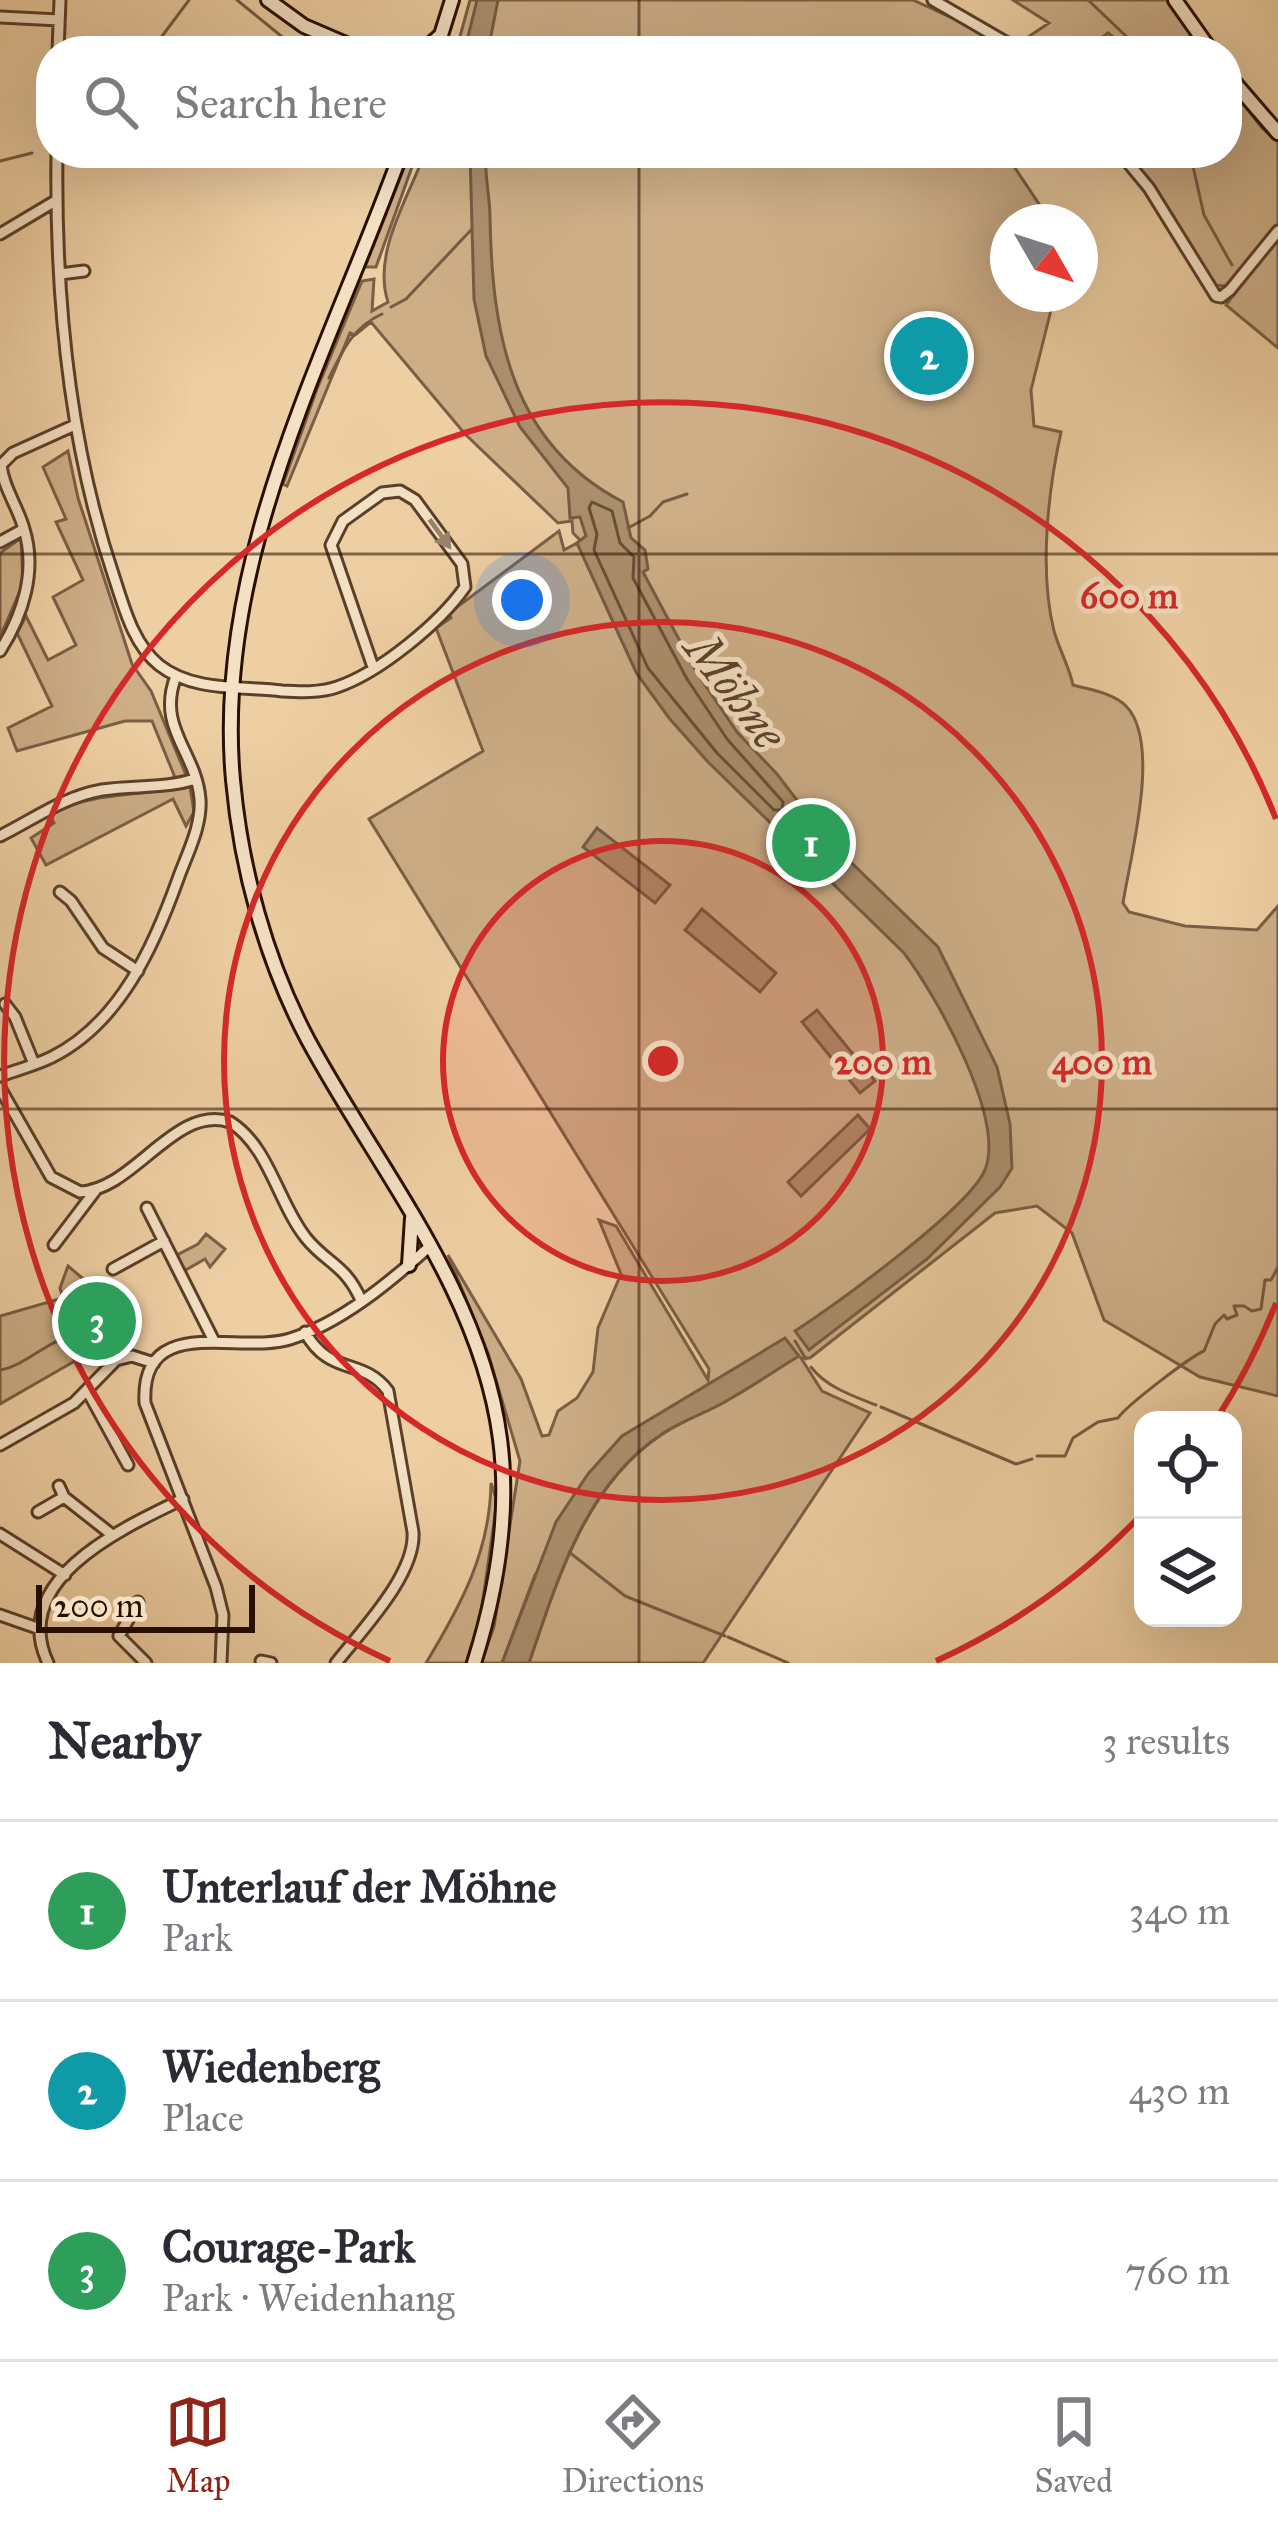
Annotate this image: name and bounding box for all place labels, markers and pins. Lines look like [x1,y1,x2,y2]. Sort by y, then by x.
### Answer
pin: 2 [890,311,968,401]
pin: 1 [772,798,850,888]
centre of rings [642,1040,684,1082]
pin: 3 [58,1276,136,1366]

